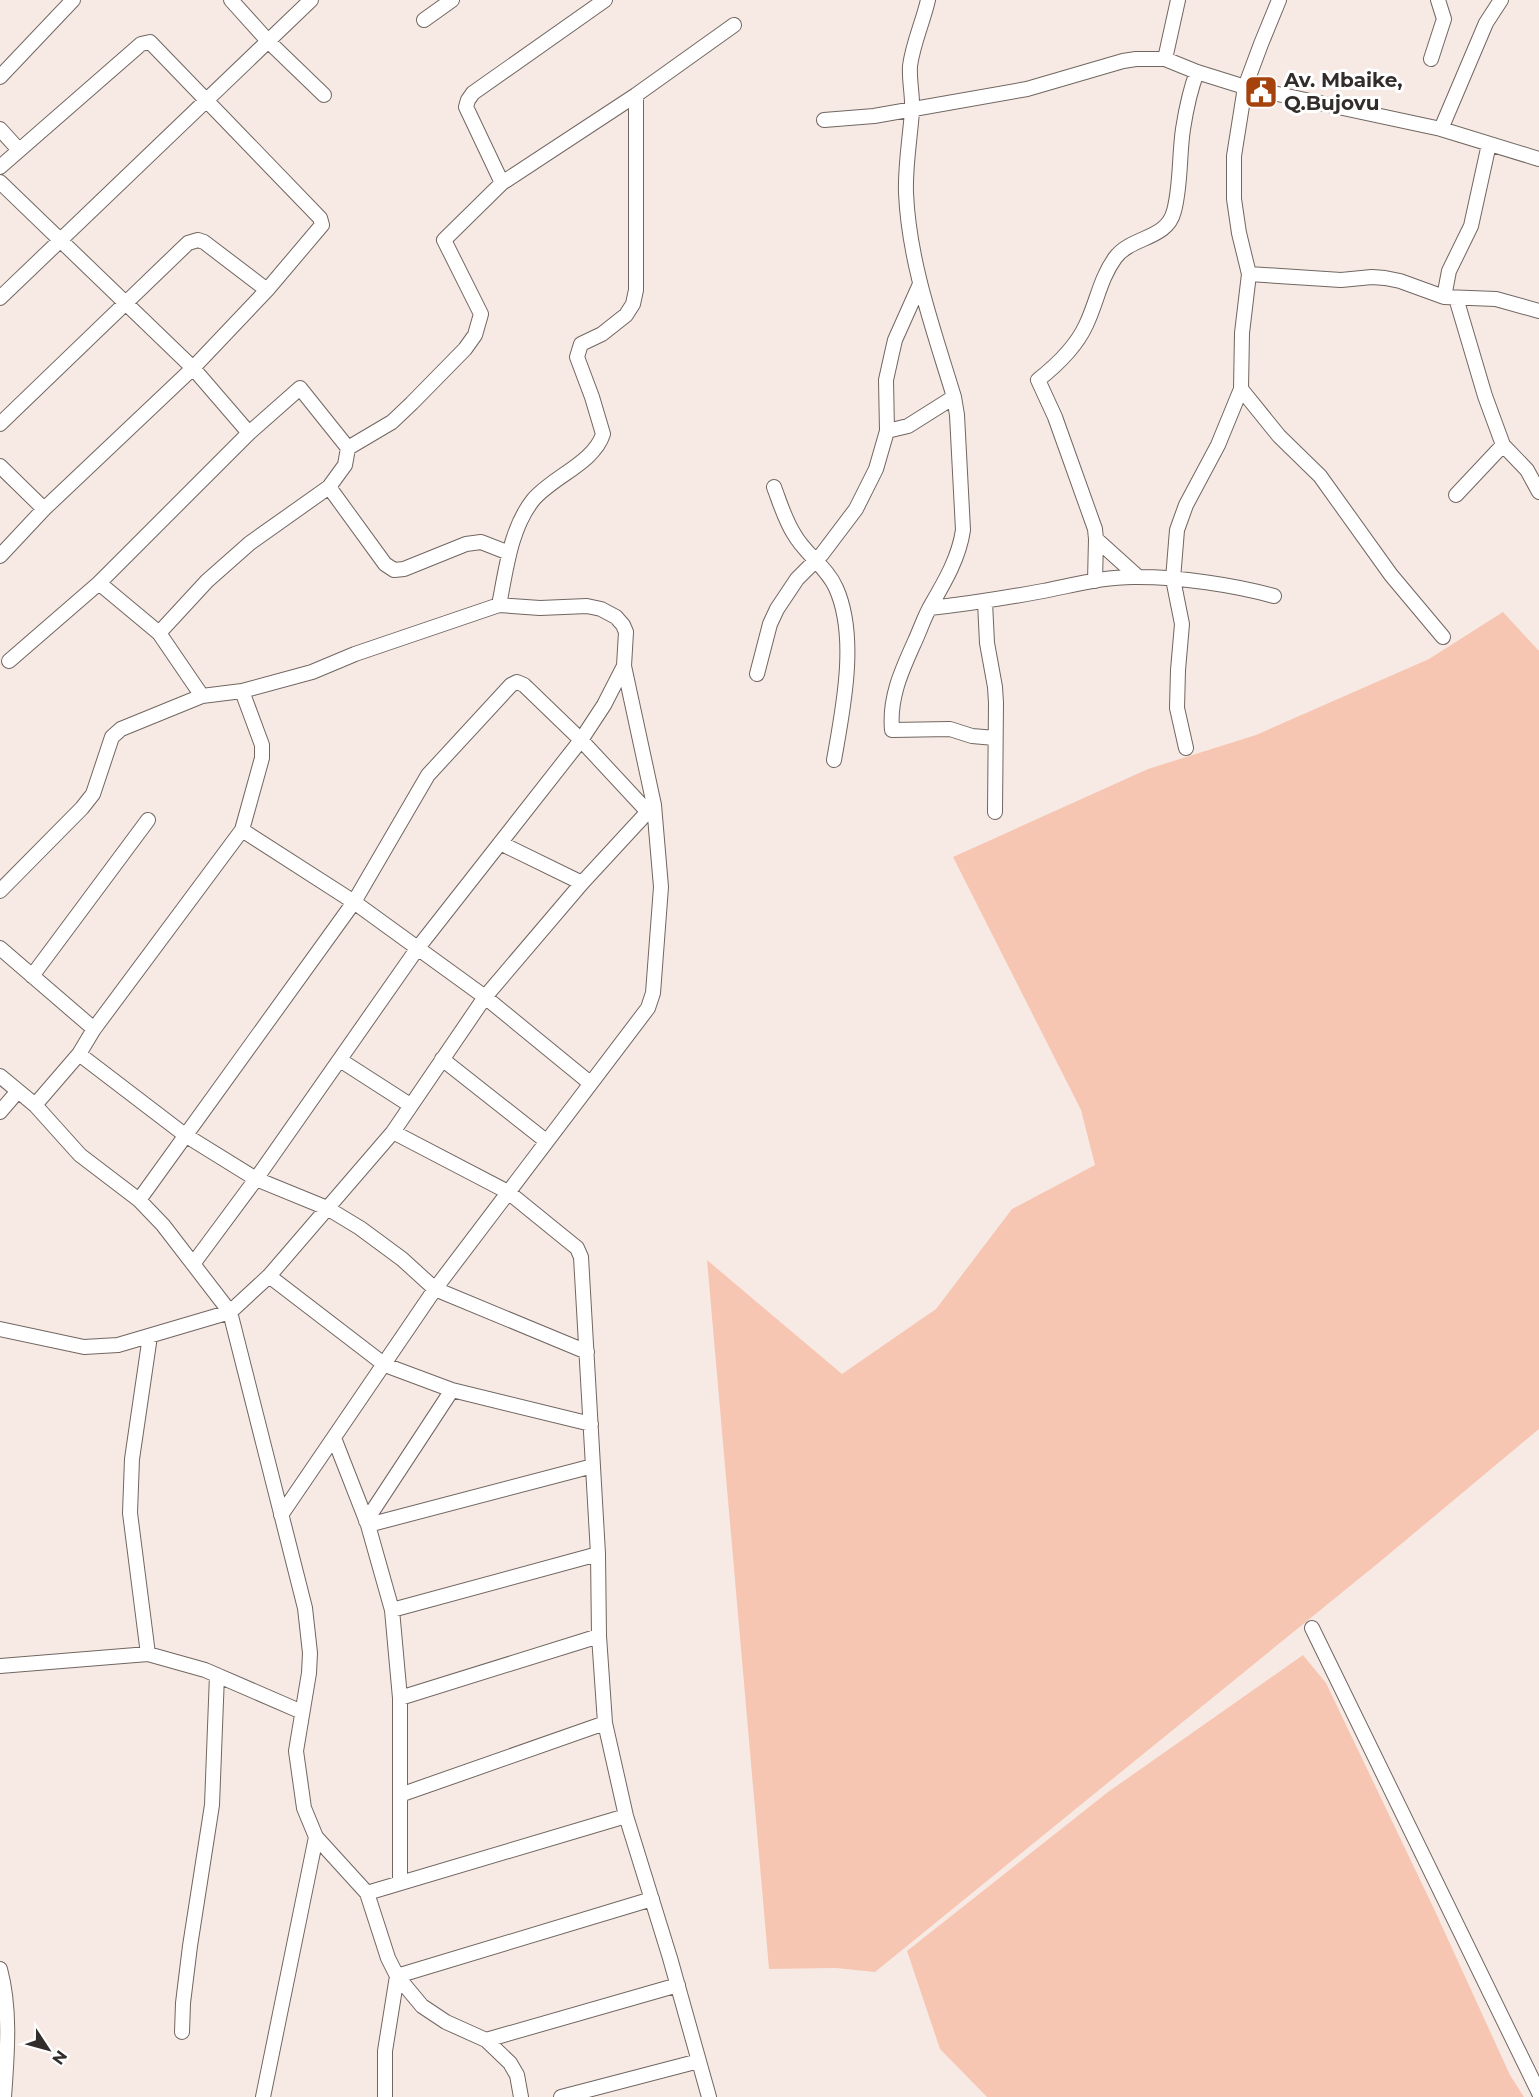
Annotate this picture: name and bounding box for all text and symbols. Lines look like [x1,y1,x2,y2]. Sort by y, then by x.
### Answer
place label: Av. Mbaike, Q.Bujovu [1283,68,1403,115]
public building icon: Av. Mbaike, Q.Bujovu [1243,74,1279,110]
north arrow [18,2019,78,2079]
text: N [48,2047,71,2068]

